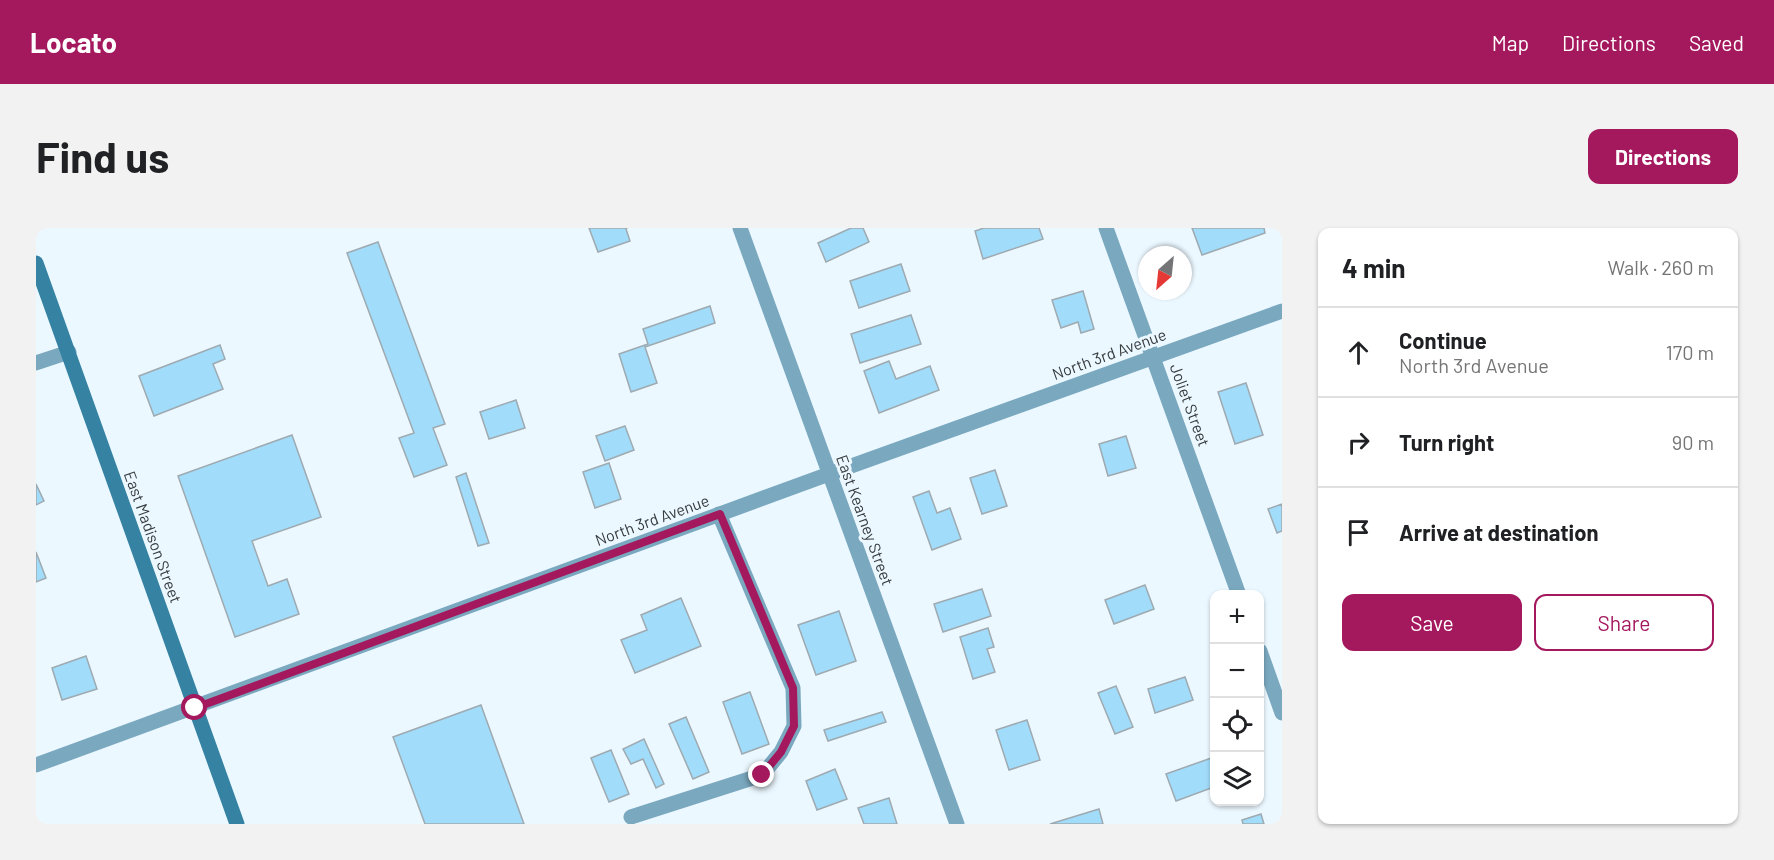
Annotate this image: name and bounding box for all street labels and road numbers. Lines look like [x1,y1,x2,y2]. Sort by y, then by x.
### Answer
street label: North 3rd Avenue [1049,324,1168,383]
street label: Joliet Street [1167,361,1214,449]
street label: East Kearney Street [833,452,898,588]
street label: East Madison Street [121,468,186,605]
street label: North 3rd Avenue [592,490,711,549]

